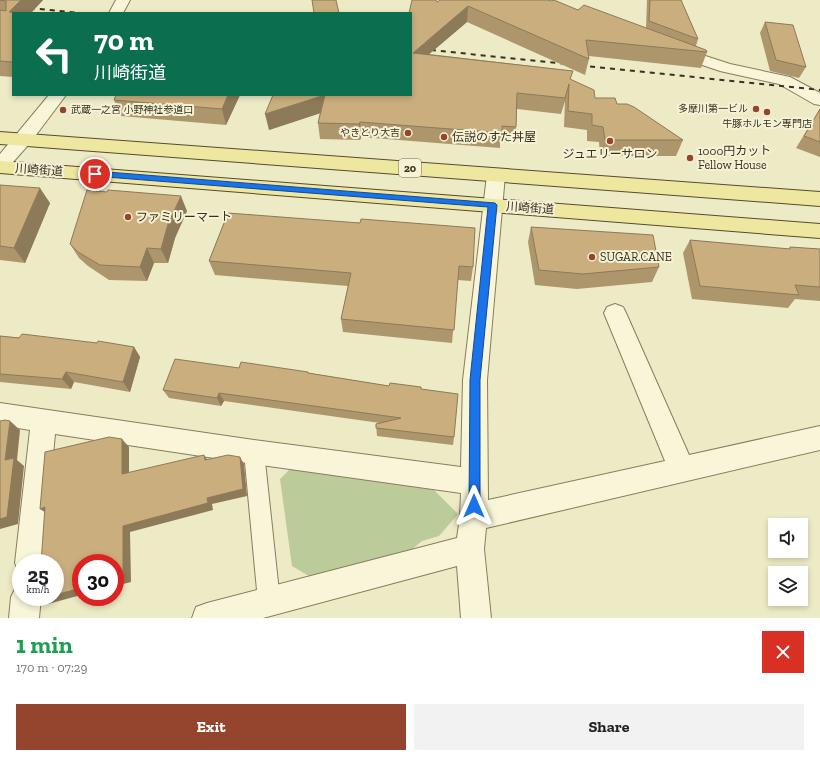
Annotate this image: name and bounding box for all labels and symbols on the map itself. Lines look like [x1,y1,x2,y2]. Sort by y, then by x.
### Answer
place label: 多摩川第一ビル [678,103,748,115]
place label: 武蔵一之宮 小野神社参道口 [71,104,193,116]
marker: 多摩川第一ビル [751,104,761,114]
marker: 武蔵一之宮 小野神社参道口 [58,105,68,115]
marker: 牛豚ホルモン専門店 [762,107,772,117]
place label: 牛豚ホルモン専門店 [722,118,812,130]
place label: やきとり大吉 [340,127,400,139]
marker: やきとり大吉 [403,128,413,138]
place label: 伝説のすた丼屋 [452,130,536,144]
marker: 伝説のすた丼屋 [439,132,449,142]
marker: ジュエリーサロン [605,136,615,146]
place label: 1000円カット Fellow House [698,144,771,172]
place label: ジュエリーサロン [563,147,657,161]
marker: 1000円カット Fellow House [685,153,695,163]
pin [78,157,112,191]
road number: 20 [399,159,421,177]
street label: 川崎街道 [15,161,63,179]
street label: 川崎街道 [506,199,554,217]
place label: ファミリーマート [136,210,232,224]
marker: ファミリーマート [123,212,133,222]
place label: SUGAR.CANE [600,250,672,264]
marker: SUGAR.CANE [587,252,597,262]
position arrow [453,485,495,527]
speed limit sign: 30 [72,554,124,606]

